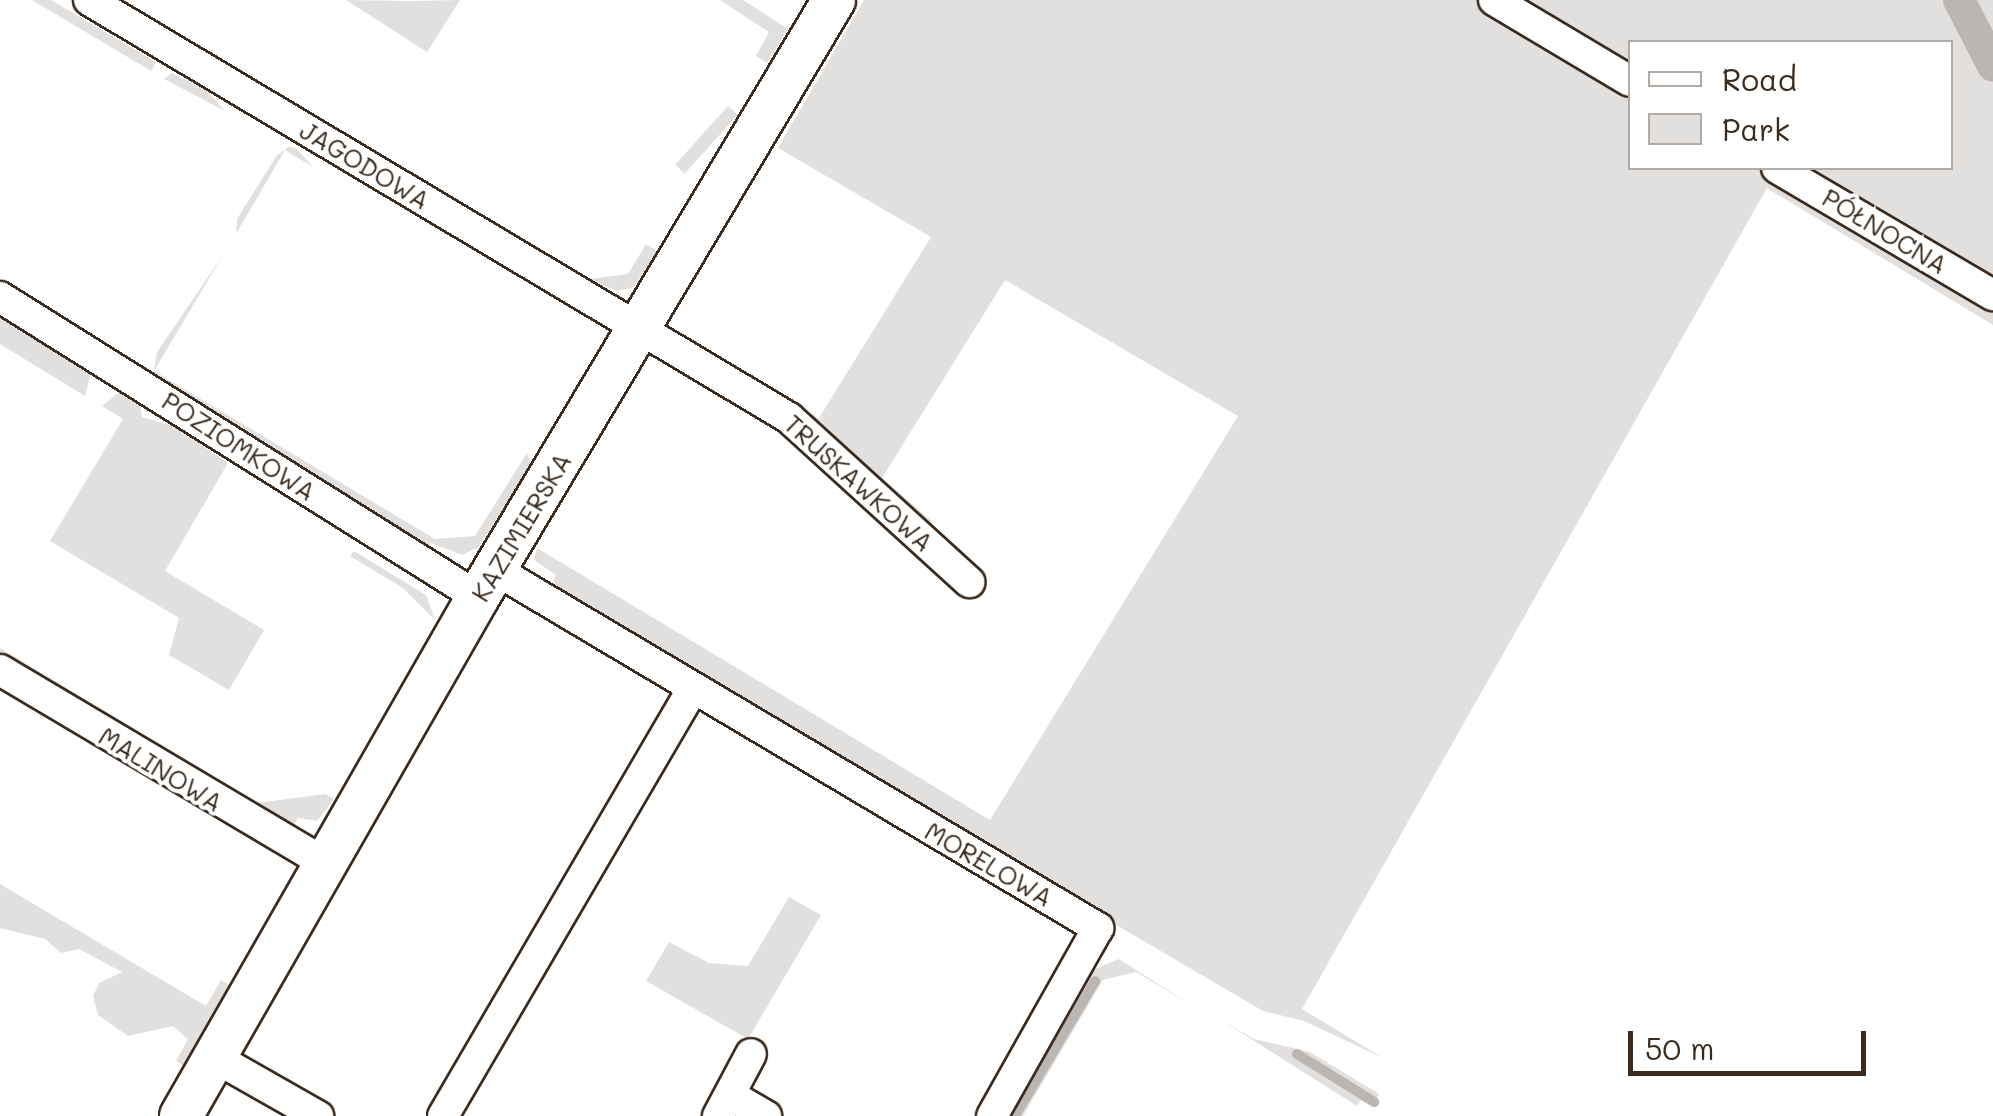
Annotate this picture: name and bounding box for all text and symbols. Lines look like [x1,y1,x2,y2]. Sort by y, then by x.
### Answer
legend [1628,40,1953,170]
text: Road [1722,59,1797,99]
text: Park [1722,109,1790,149]
street label: JAGODOWA [295,115,435,215]
street label: PÓŁNOCNA [1817,182,1953,280]
street label: POZIOMKOWA [157,385,321,507]
street label: TRUSKAWKOWA [779,409,939,557]
street label: KAZIMIERSKA [465,447,577,607]
street label: MALINOWA [94,720,228,818]
street label: MORELOWA [920,815,1058,913]
scale bar [1633,1011,1870,1073]
text: 50 m [1645,1028,1715,1068]

